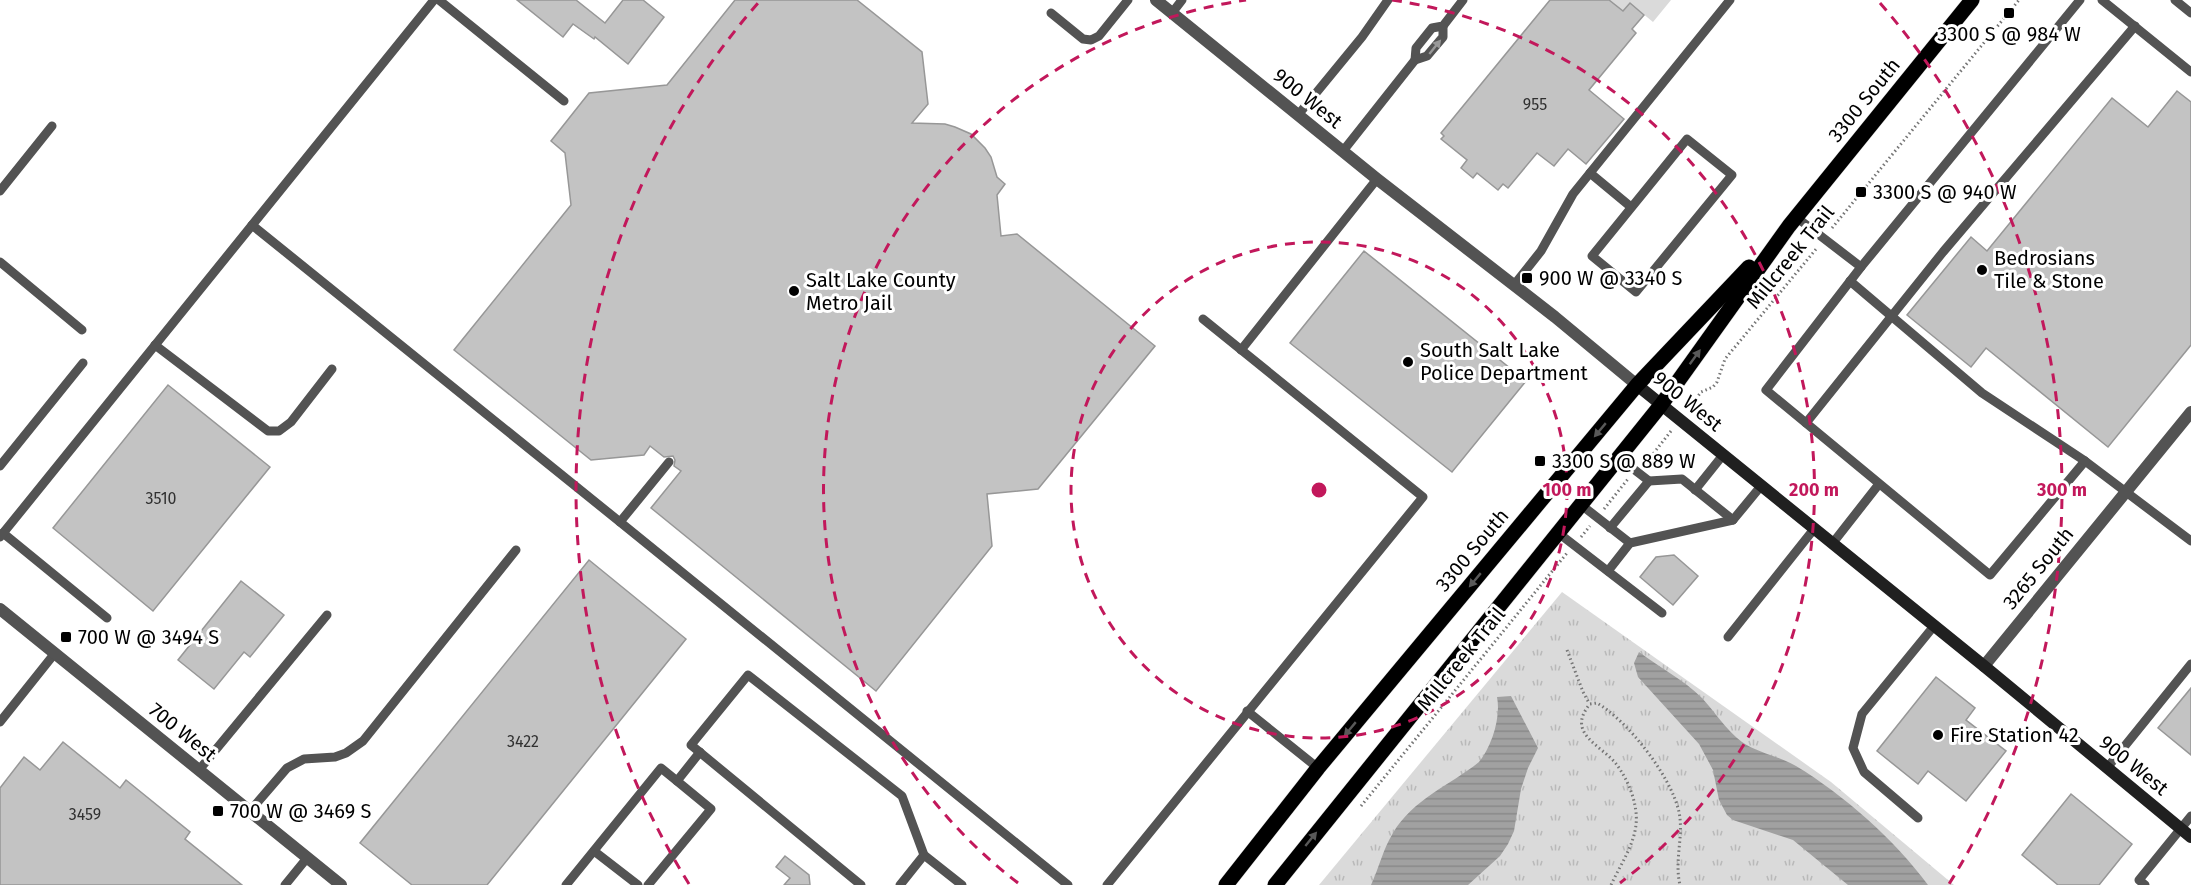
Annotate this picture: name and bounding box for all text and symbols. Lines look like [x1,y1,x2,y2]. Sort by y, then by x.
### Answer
marker: 3300 S @ 984 W [2002,6,2016,20]
place label: 3300 S @ 984 W [1937,22,2081,46]
one-way arrow [1428,39,1441,55]
street label: 3300 South [1823,53,1905,147]
street label: 900 West [1269,63,1348,134]
house number: 955 [1523,95,1547,114]
place label: 3300 S @ 940 W [1873,180,2017,204]
marker: 3300 S @ 940 W [1854,185,1868,199]
street label: Millcreek Trail [1741,200,1839,314]
place label: Bedrosians Tile & Stone [1994,246,2104,293]
marker: Bedrosians Tile & Stone [1975,263,1989,277]
place label: 900 W @ 3340 S [1539,266,1683,290]
place label: Salt Lake County Metro Jail [806,268,956,315]
marker: 900 W @ 3340 S [1520,271,1534,285]
marker: Salt Lake County Metro Jail [787,284,801,298]
place label: South Salt Lake Police Department [1420,338,1589,385]
one-way arrow [1689,350,1701,366]
marker: South Salt Lake Police Department [1401,355,1415,369]
street label: 900 West [1649,366,1728,437]
one-way arrow [1594,422,1607,437]
place label: 3300 S @ 889 W [1552,449,1696,473]
marker: 3300 S @ 889 W [1533,454,1547,468]
text: 100 m [1543,479,1591,501]
text: 200 m [1789,479,1839,501]
text: 300 m [2036,479,2087,501]
centre of rings [1309,480,1329,500]
house number: 3510 [145,489,177,508]
street label: 3300 South [1430,504,1514,596]
street label: 3265 South [1998,522,2078,614]
one-way arrow [1469,572,1482,587]
street label: Millcreek Trail [1412,602,1510,716]
place label: 700 W @ 3494 S [78,625,219,649]
marker: 700 W @ 3494 S [59,630,73,644]
street label: 700 West [144,697,222,767]
one-way arrow [1344,721,1357,736]
place label: Fire Station 42 [1950,723,2079,747]
marker: Fire Station 42 [1931,728,1945,742]
street label: 900 West [2095,730,2174,801]
house number: 3422 [507,732,539,751]
place label: 700 W @ 3469 S [230,799,371,823]
marker: 700 W @ 3469 S [211,804,225,818]
house number: 3459 [69,805,101,824]
one-way arrow [1305,832,1317,847]

